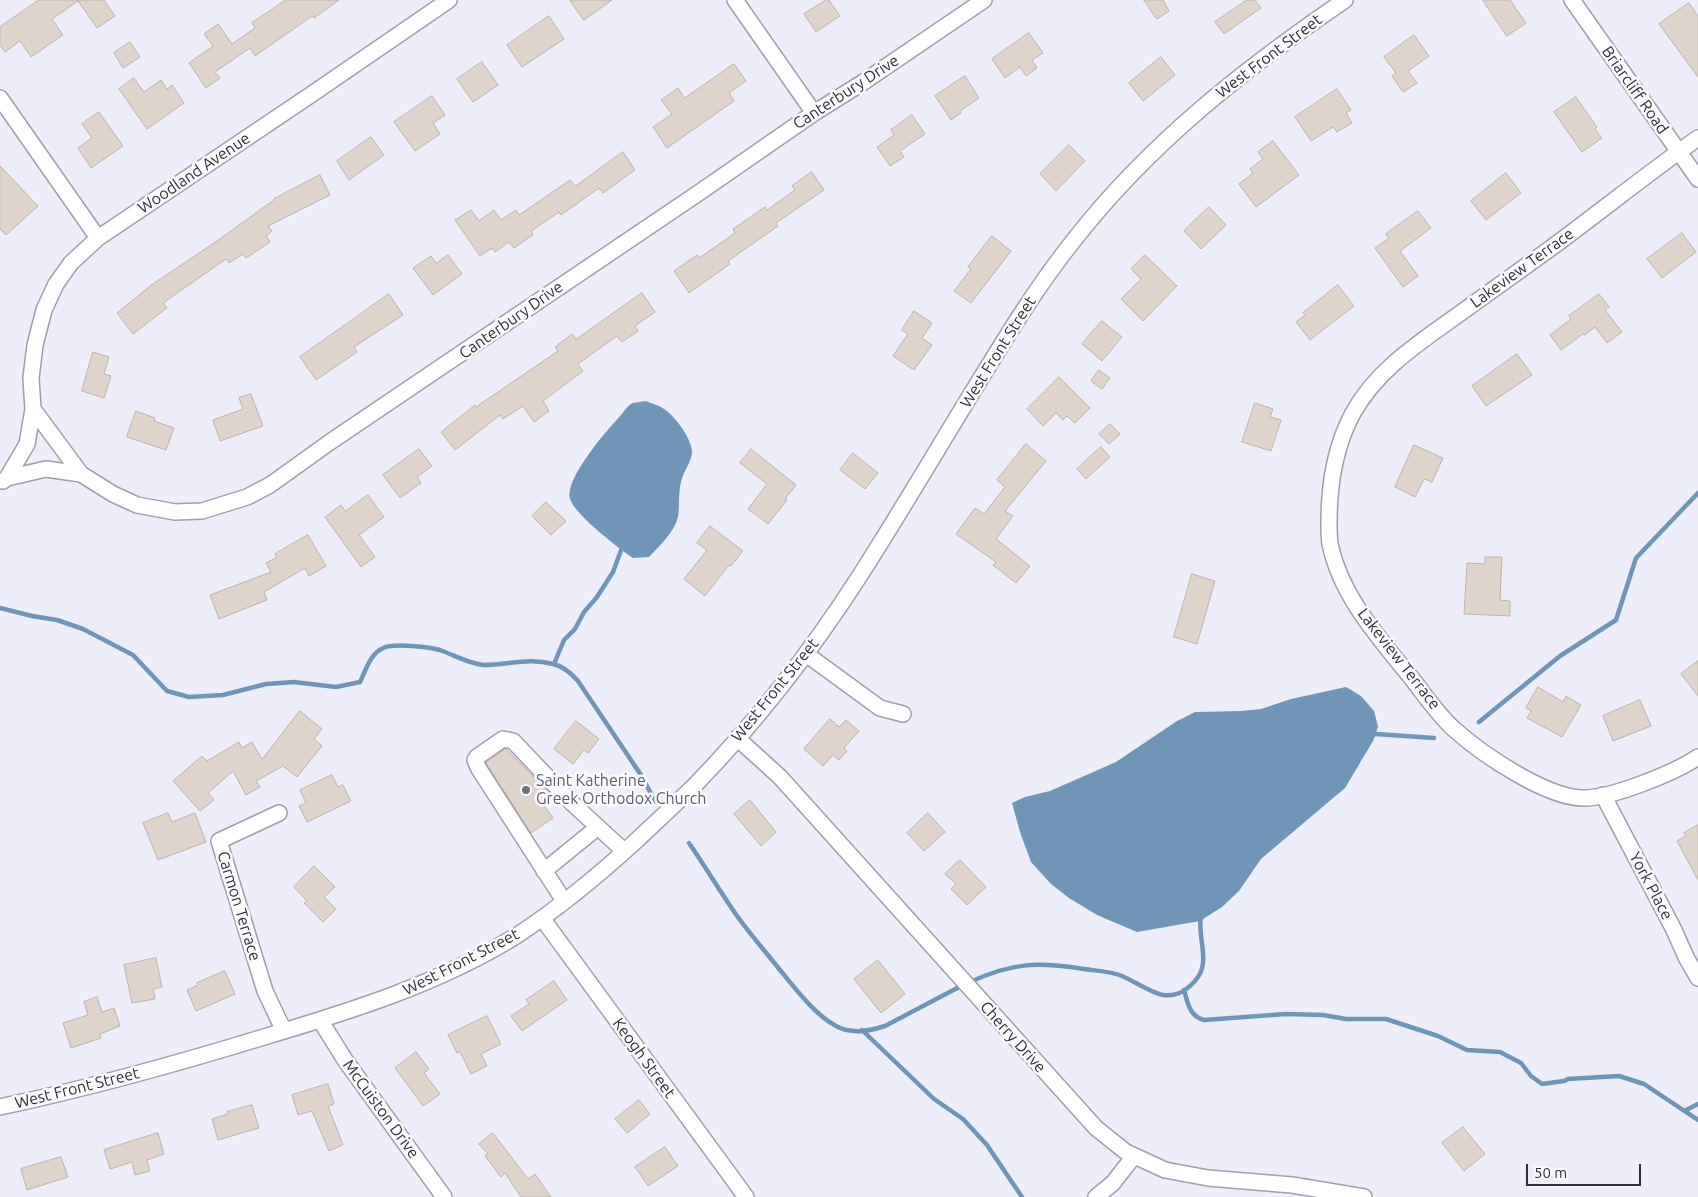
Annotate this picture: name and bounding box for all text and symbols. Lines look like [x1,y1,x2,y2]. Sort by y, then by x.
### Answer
street label: West Front Street [1212,10,1326,102]
street label: Briarcliff Road [1598,42,1672,138]
street label: Canterbury Drive [789,51,903,133]
street label: Woodland Avenue [134,128,254,218]
street label: Lakeview Terrace [1467,224,1577,312]
street label: Canterbury Drive [455,277,567,363]
street label: West Front Street [956,293,1040,411]
street label: Lakeview Terrace [1354,605,1444,713]
street label: West Front Street [727,634,823,746]
place label: Saint Katherine Greek Orthodox Church [536,771,706,809]
marker: Saint Katherine Greek Orthodox Church [520,784,532,796]
street label: Carmon Terrace [213,849,265,963]
street label: York Place [1625,849,1677,923]
street label: West Front Street [400,924,522,1000]
street label: Cherry Drive [976,997,1050,1077]
street label: Keogh Street [608,1014,680,1102]
street label: McCuiston Drive [339,1056,423,1162]
street label: West Front Street [13,1063,141,1113]
scale bar [1528,1154,1643,1186]
text: 50 m [1534,1164,1567,1181]

